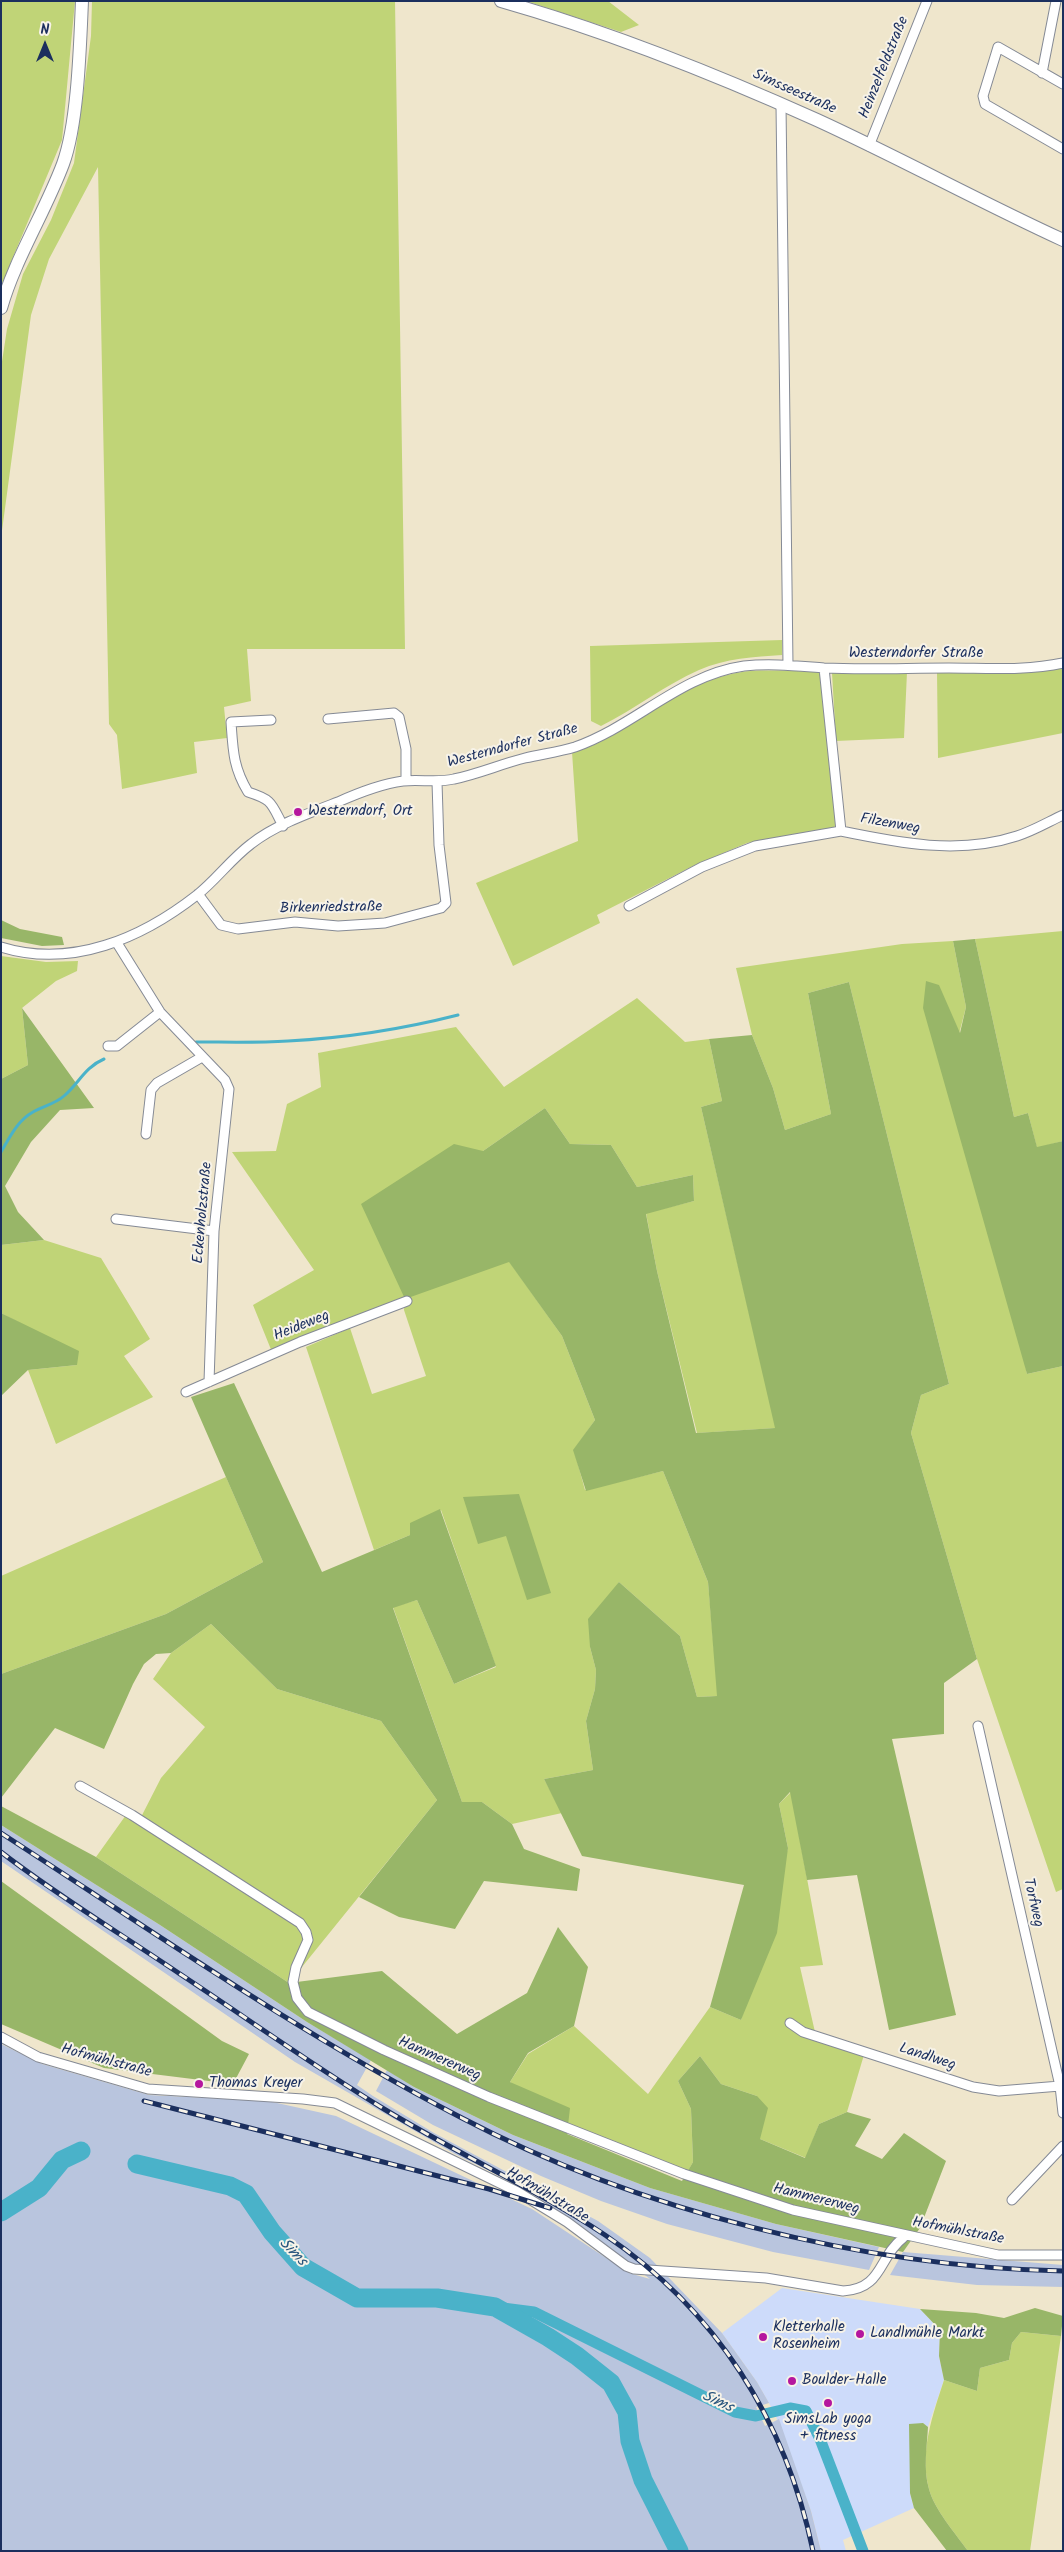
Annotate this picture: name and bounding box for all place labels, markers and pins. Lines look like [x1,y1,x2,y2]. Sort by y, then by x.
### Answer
place label: Westerndorf, Ort [308,803,413,821]
marker: Westerndorf, Ort [292,806,304,818]
place label: Thomas Kreyer [209,2075,303,2093]
marker: Thomas Kreyer [193,2078,205,2090]
place label: Kletterhalle Rosenheim [773,2319,845,2354]
place label: Landlmühle Markt [870,2325,985,2343]
marker: Landlmühle Markt [854,2328,866,2340]
marker: Kletterhalle Rosenheim [757,2331,769,2343]
place label: Boulder-Halle [802,2372,887,2390]
marker: Boulder-Halle [786,2375,798,2387]
marker: SimsLab yoga + fitness [822,2397,834,2409]
place label: SimsLab yoga + fitness [785,2411,871,2446]

